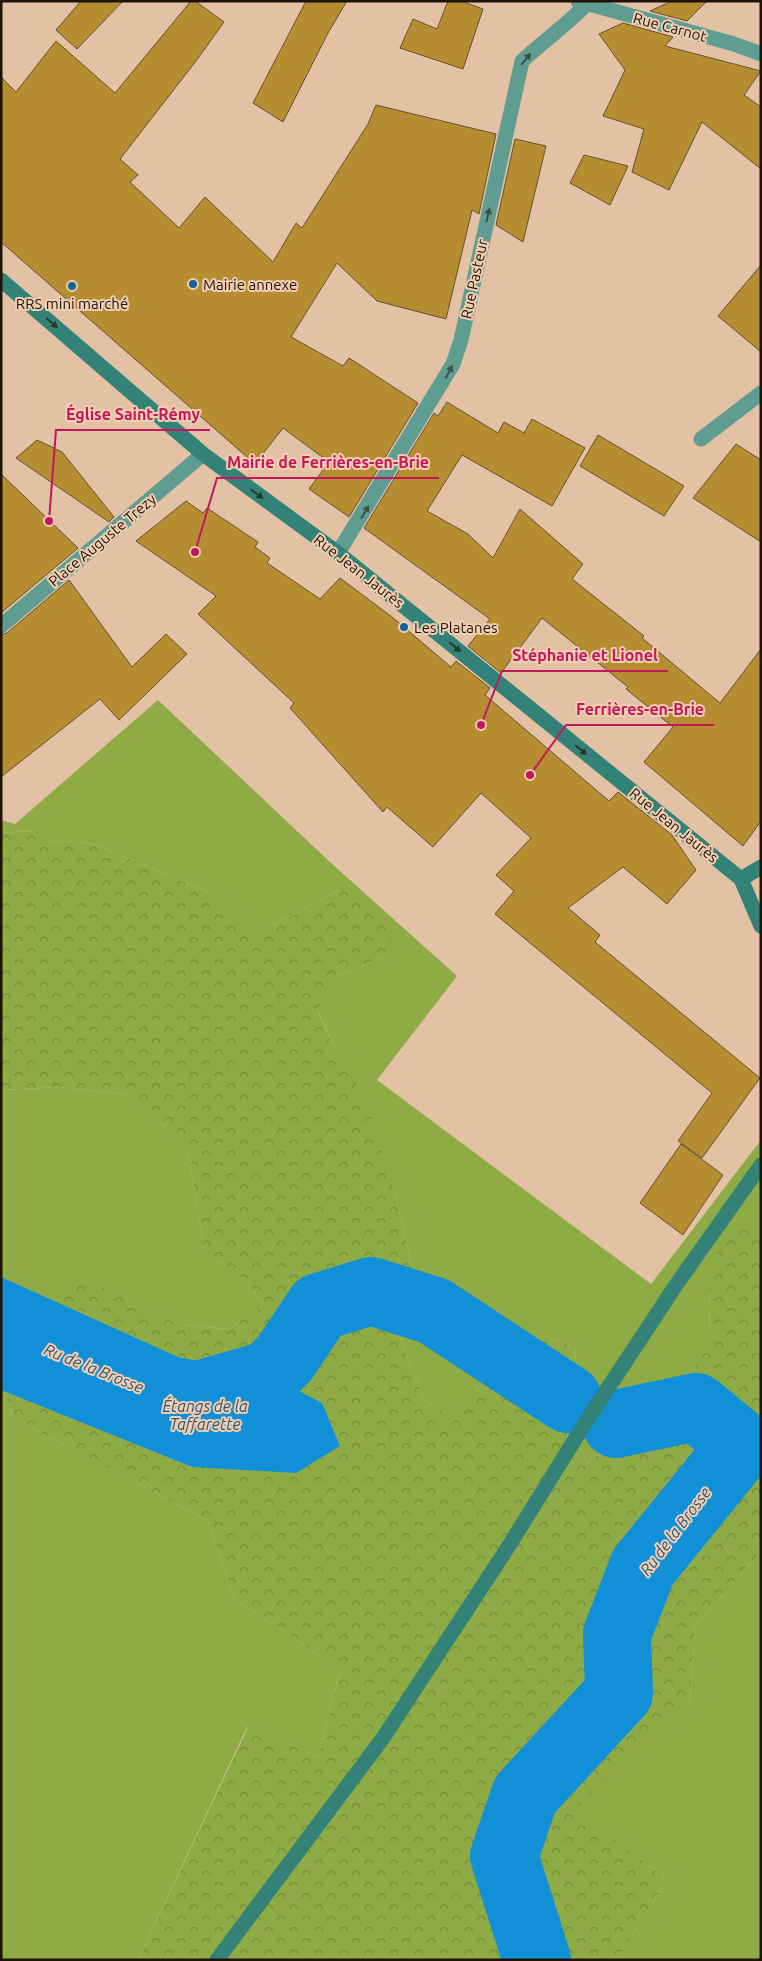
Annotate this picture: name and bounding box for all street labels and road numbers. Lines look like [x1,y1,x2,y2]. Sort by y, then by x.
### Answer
street label: Rue Carnot [631,9,709,45]
street label: Rue Pasteur [457,237,491,320]
street label: Place Auguste Trezy [45,490,159,590]
street label: Rue Jean Jaurès [311,531,407,611]
street label: Rue Jean Jaurès [626,784,722,866]

